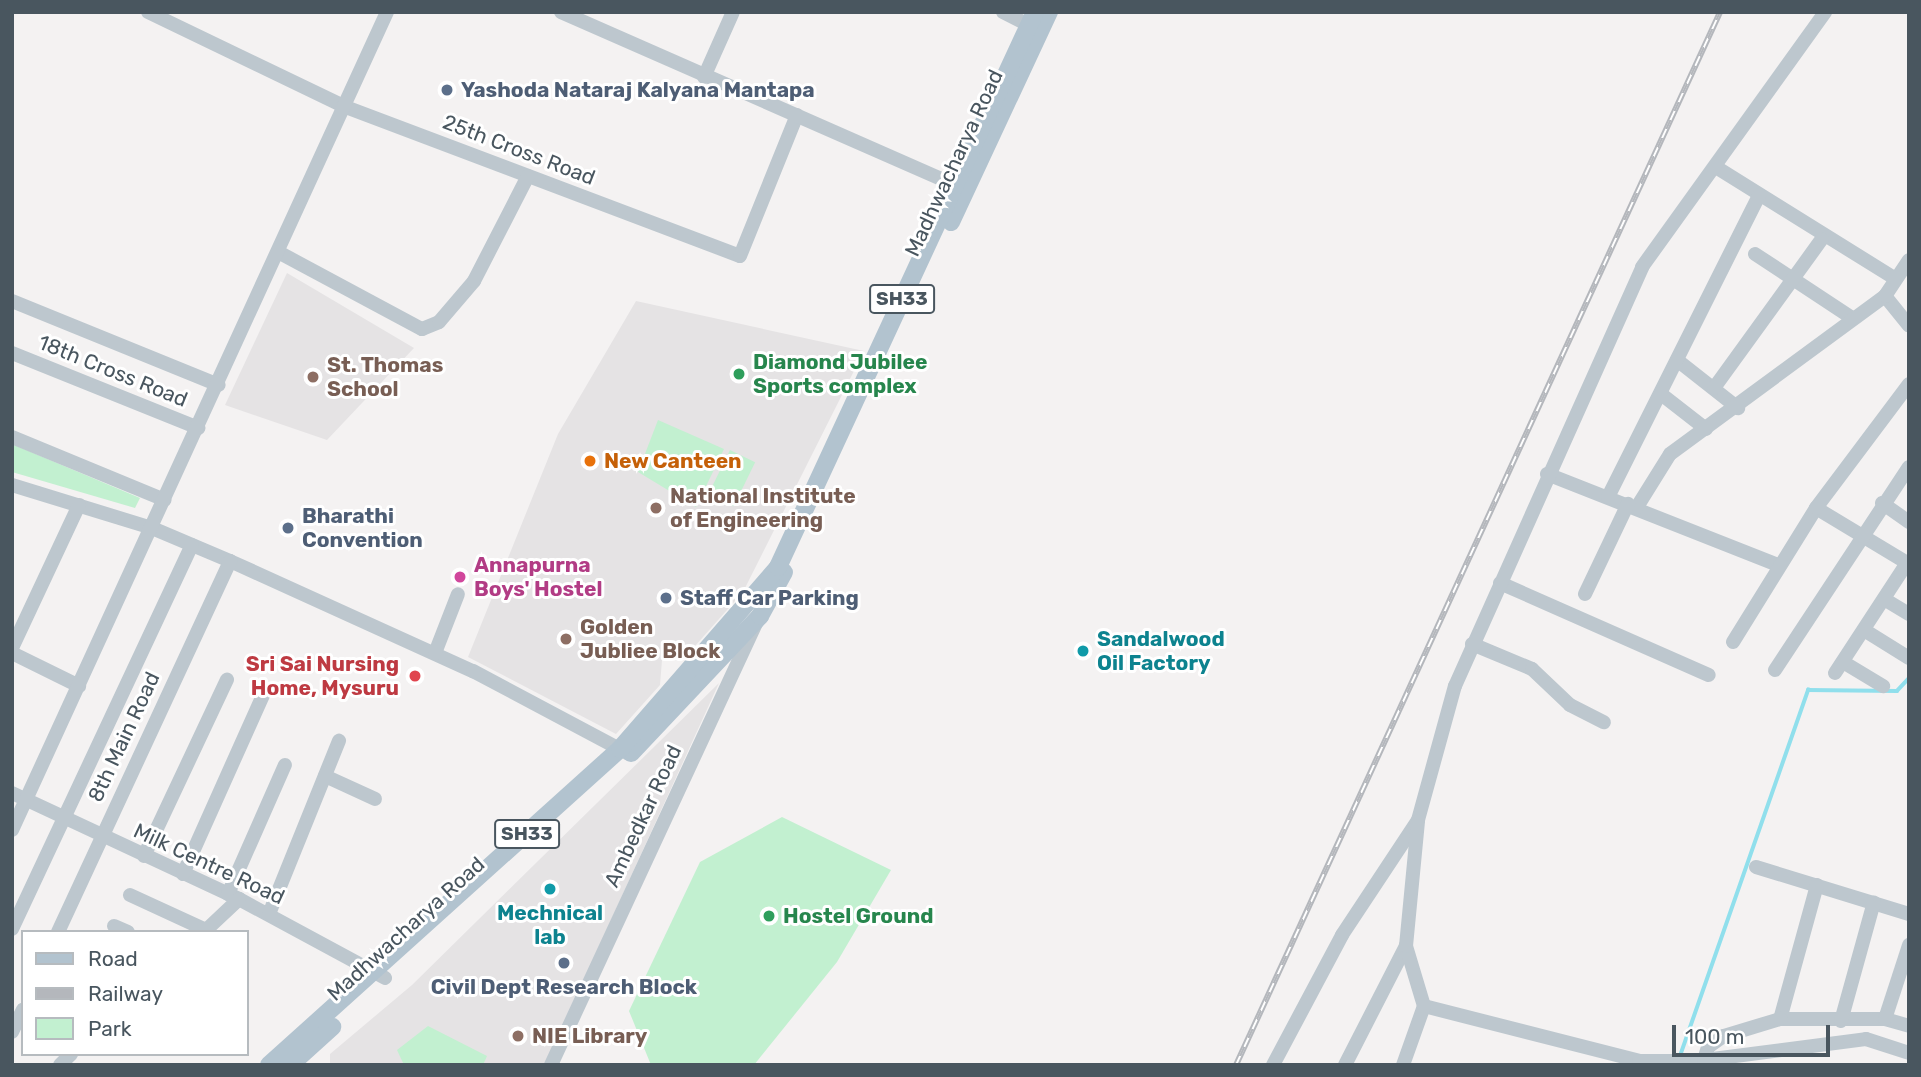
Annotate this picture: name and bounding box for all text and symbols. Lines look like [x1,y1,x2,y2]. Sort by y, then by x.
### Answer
street label: Madhwacharya Road [900,66,1008,260]
place label: Yashoda Nataraj Kalyana Mantapa [461,77,815,103]
marker: Yashoda Nataraj Kalyana Mantapa [439,82,455,98]
street label: 25th Cross Road [439,109,599,191]
road number: SH33 [869,284,935,314]
street label: 18th Cross Road [35,330,191,412]
place label: Diamond Jubilee Sports complex [753,349,927,399]
place label: St. Thomas School [327,352,444,402]
marker: Diamond Jubilee Sports complex [731,366,747,382]
marker: St. Thomas School [305,369,321,385]
place label: New Canteen [604,448,742,474]
marker: New Canteen [582,453,598,469]
place label: National Institute of Engineering [670,483,856,533]
marker: National Institute of Engineering [648,500,664,516]
place label: Bharathi Convention [302,503,423,553]
marker: Bharathi Convention [280,520,296,536]
place label: Annapurna Boys' Hostel [474,552,602,602]
marker: Annapurna Boys' Hostel [452,569,468,585]
place label: Staff Car Parking [680,585,860,611]
marker: Staff Car Parking [658,590,674,606]
place label: Golden Jubliee Block [580,614,720,664]
place label: Sandalwood Oil Factory [1097,626,1225,676]
marker: Golden Jubliee Block [558,631,574,647]
marker: Sandalwood Oil Factory [1075,643,1091,659]
place label: Sri Sai Nursing Home, Mysuru [246,651,399,701]
marker: Sri Sai Nursing Home, Mysuru [405,666,425,686]
street label: 8th Main Road [83,668,165,806]
street label: Ambedkar Road [599,741,687,891]
street label: Milk Centre Road [129,818,289,910]
road number: SH33 [494,818,560,849]
street label: Madhwacharya Road [322,852,490,1006]
marker: Mechnical lab [542,881,558,897]
place label: Mechnical lab [497,900,603,950]
place label: Hostel Ground [783,903,933,929]
marker: Hostel Ground [761,908,777,924]
legend [21,930,248,1056]
text: Road [88,946,138,971]
marker: Civil Dept Research Block [556,955,572,971]
place label: Civil Dept Research Block [431,974,697,1000]
text: Railway [88,981,163,1006]
scale bar [1676,1010,1834,1054]
text: Park [88,1016,132,1041]
place label: NIE Library [532,1023,647,1049]
text: 100 m [1685,1024,1744,1049]
marker: NIE Library [510,1028,526,1044]

